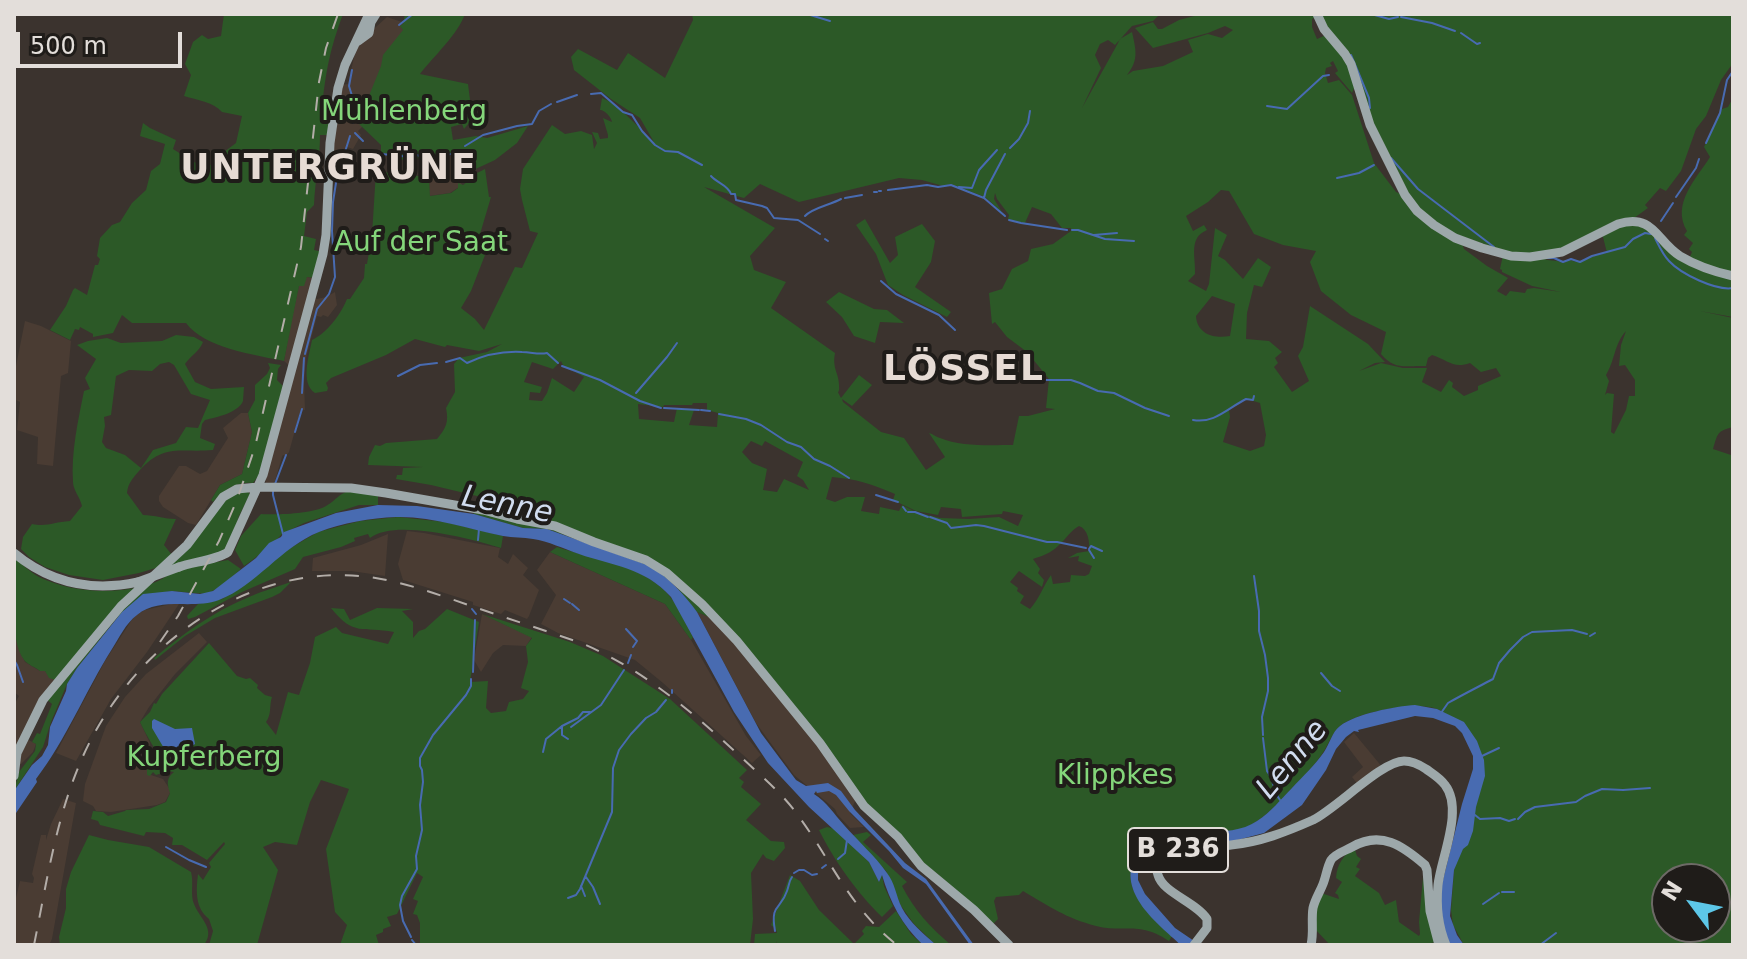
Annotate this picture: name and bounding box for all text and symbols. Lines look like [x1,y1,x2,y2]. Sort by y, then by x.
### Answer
scale bar [20,16,186,66]
text: 500 m [30,32,107,60]
park label: Mühlenberg [321,96,487,130]
district label: UNTERGRÜNE [180,148,478,192]
park label: Auf der Saat [334,227,508,261]
district label: LÖSSEL [883,349,1045,393]
water label: Lenne [459,480,555,532]
water label: Lenne [1250,713,1336,807]
park label: Kupferberg [127,742,281,776]
park label: Klippkes [1057,760,1173,794]
road number: B 236 [1128,828,1228,872]
north arrow [1651,863,1731,943]
text: N [1656,877,1687,906]

